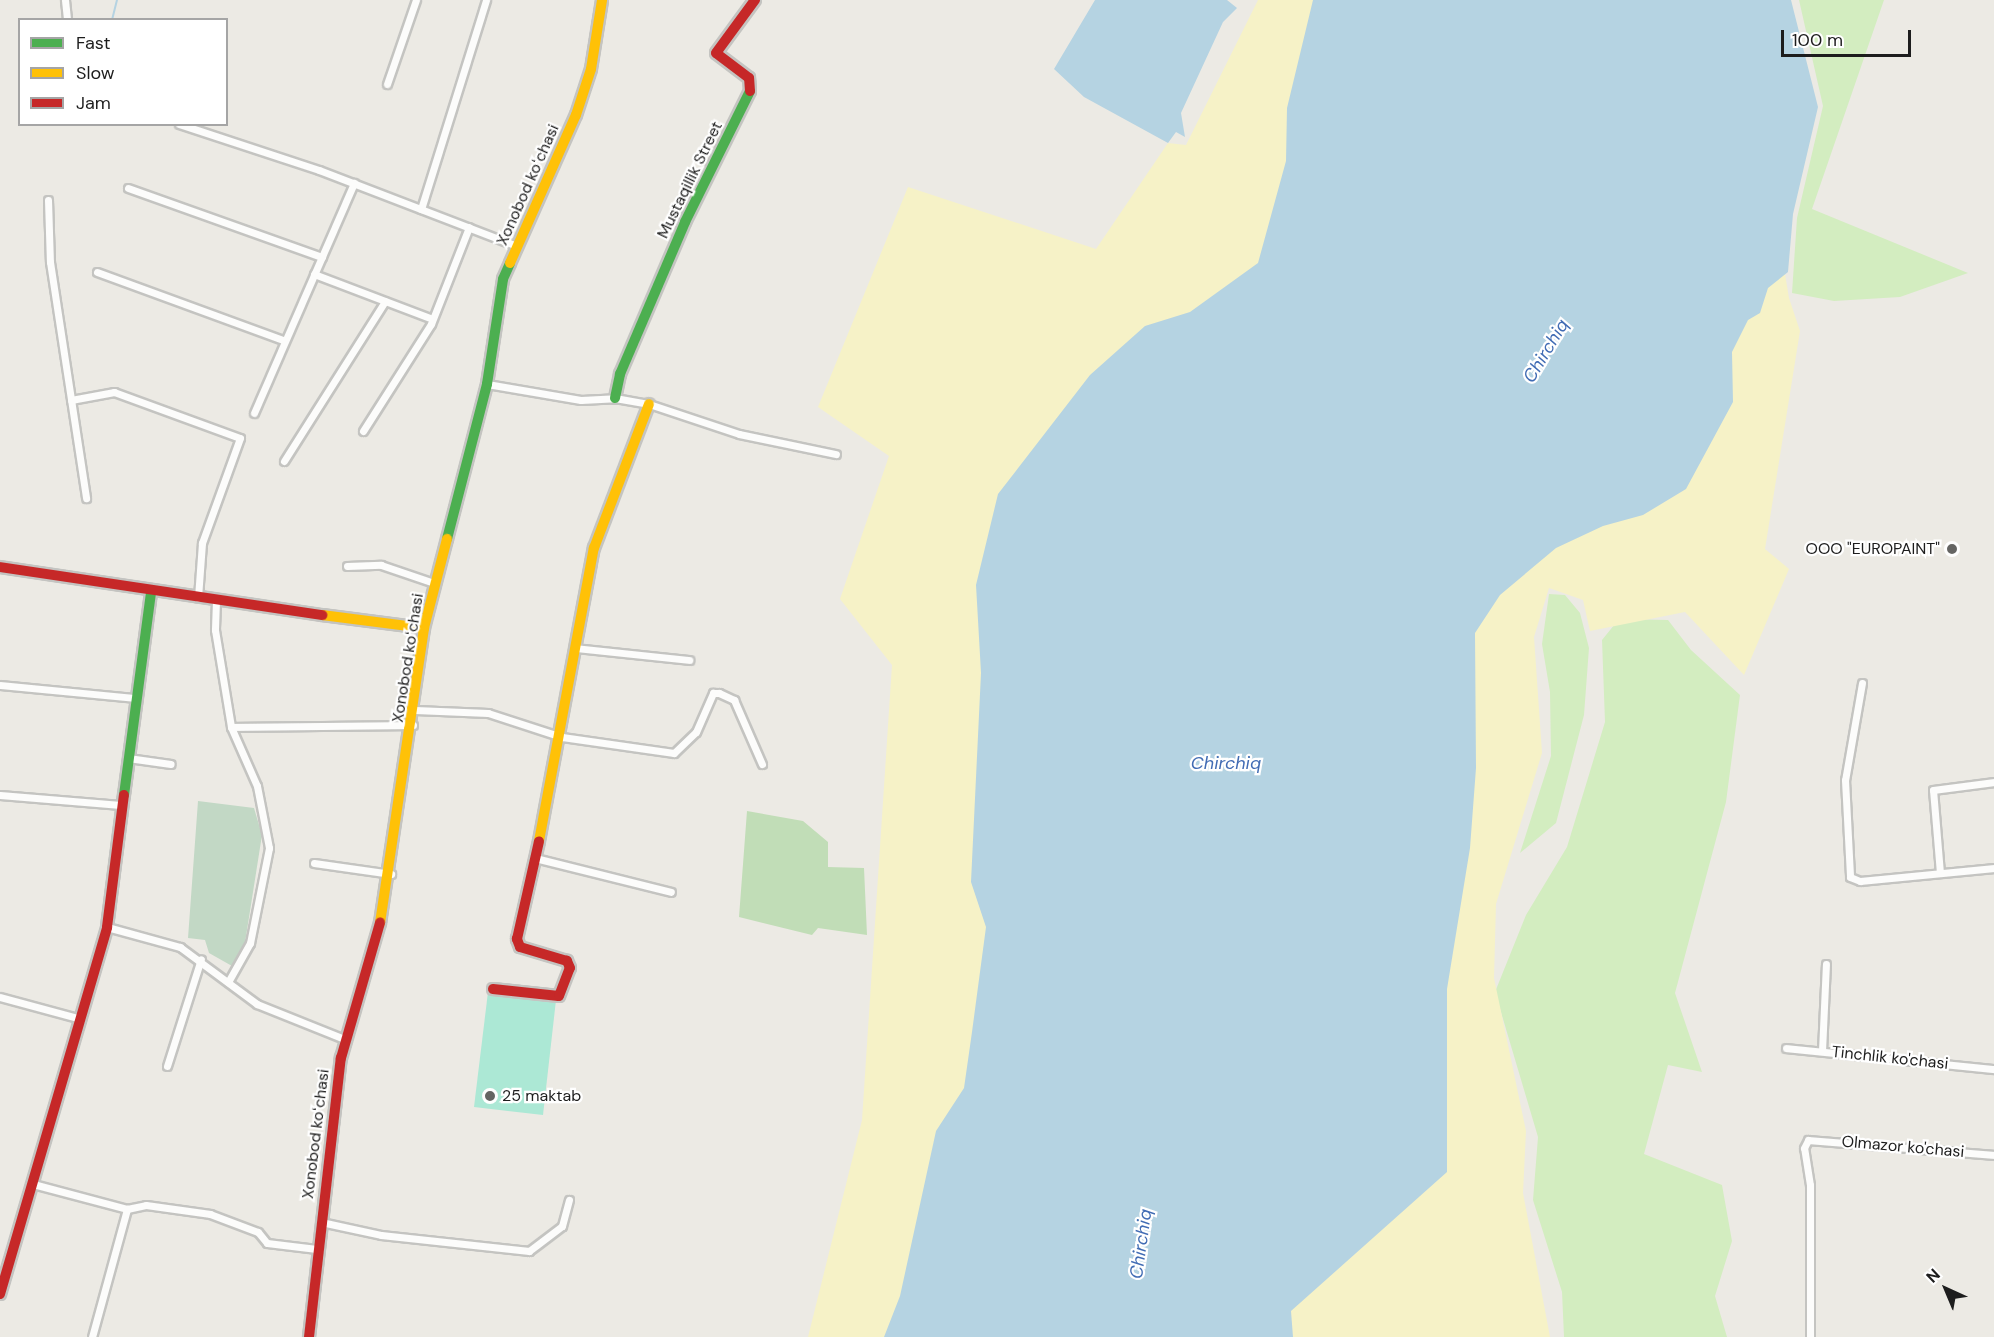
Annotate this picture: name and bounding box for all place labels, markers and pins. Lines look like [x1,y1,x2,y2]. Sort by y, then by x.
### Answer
place label: OOO "EUROPAINT" [1806,539,1940,559]
marker: OOO "EUROPAINT" [1945,542,1959,556]
place label: 25 maktab [502,1086,581,1106]
marker: 25 maktab [483,1089,497,1103]

